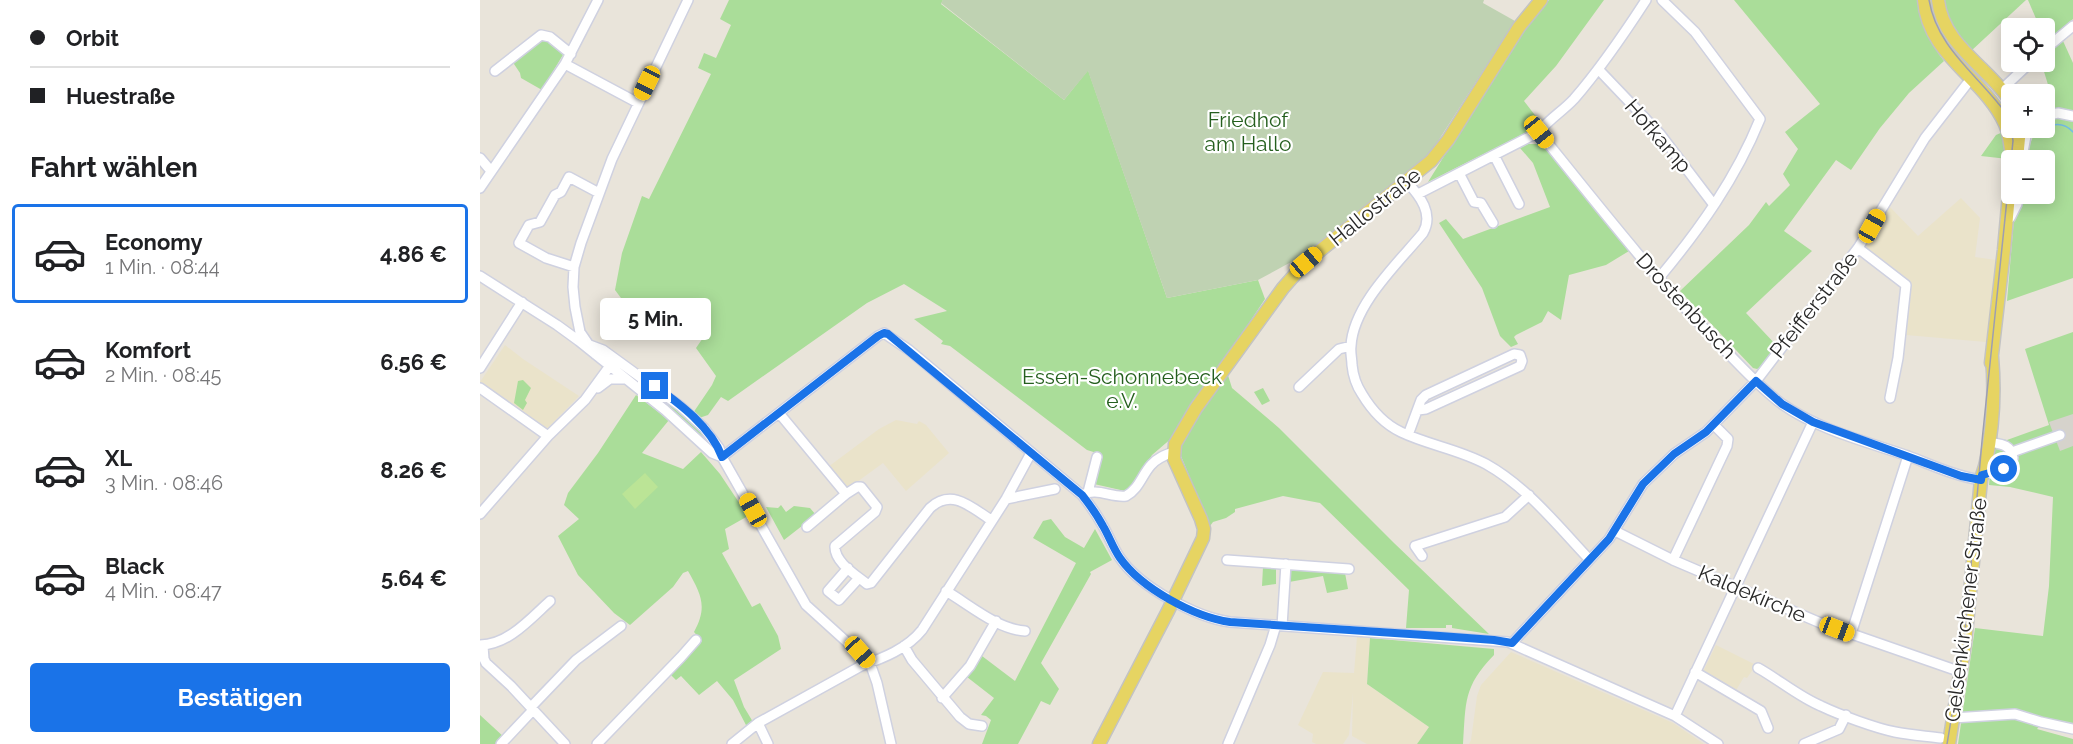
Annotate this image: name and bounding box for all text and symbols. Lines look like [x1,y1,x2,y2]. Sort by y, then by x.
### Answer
map controls [2001,18,2055,204]
button: locate [2001,18,2055,72]
text: Orbit [66,25,119,51]
car [631,63,663,103]
text: Huestraße [66,83,175,109]
button: + [2001,84,2055,138]
street label: Hofkamp [1620,94,1697,178]
park label: Friedhof am Hallo [1205,107,1291,156]
car [1521,112,1557,152]
button: − [2001,150,2055,204]
text: Fahrt wählen [30,152,198,183]
street label: Hallostraße [1324,162,1426,251]
car [1855,206,1889,246]
icon: car [33,227,87,281]
text: Economy [105,229,203,255]
text: 4.86 € [380,241,447,267]
car [1286,244,1326,280]
street label: Pfeifferstraße [1764,247,1863,363]
street label: Drostenbusch [1631,248,1742,364]
text: 1 Min. · 08:44 [105,255,220,279]
callout: 5 Min. [600,299,711,341]
text: 5 Min. [628,307,683,331]
icon: car [33,335,87,389]
text: Komfort [105,337,191,363]
text: 6.56 € [380,349,447,375]
text: 2 Min. · 08:45 [105,363,222,387]
park label: Essen-Schonnebeck e.V. [1022,364,1222,413]
route end [641,372,668,399]
icon: car [33,443,87,497]
text: XL [105,445,132,471]
route start [1990,455,2017,482]
text: 8.26 € [380,457,447,483]
text: 3 Min. · 08:46 [105,471,223,495]
car [736,490,770,530]
street label: Gelsenkirchener Straße [1939,496,1992,723]
icon: car [33,551,87,605]
text: Black [105,553,164,579]
street label: Kaldekirche [1694,560,1810,627]
text: 5.64 € [381,565,447,591]
text: 4 Min. · 08:47 [105,579,222,603]
car [1817,614,1857,644]
car [841,633,879,671]
button: Bestätigen [30,663,450,732]

